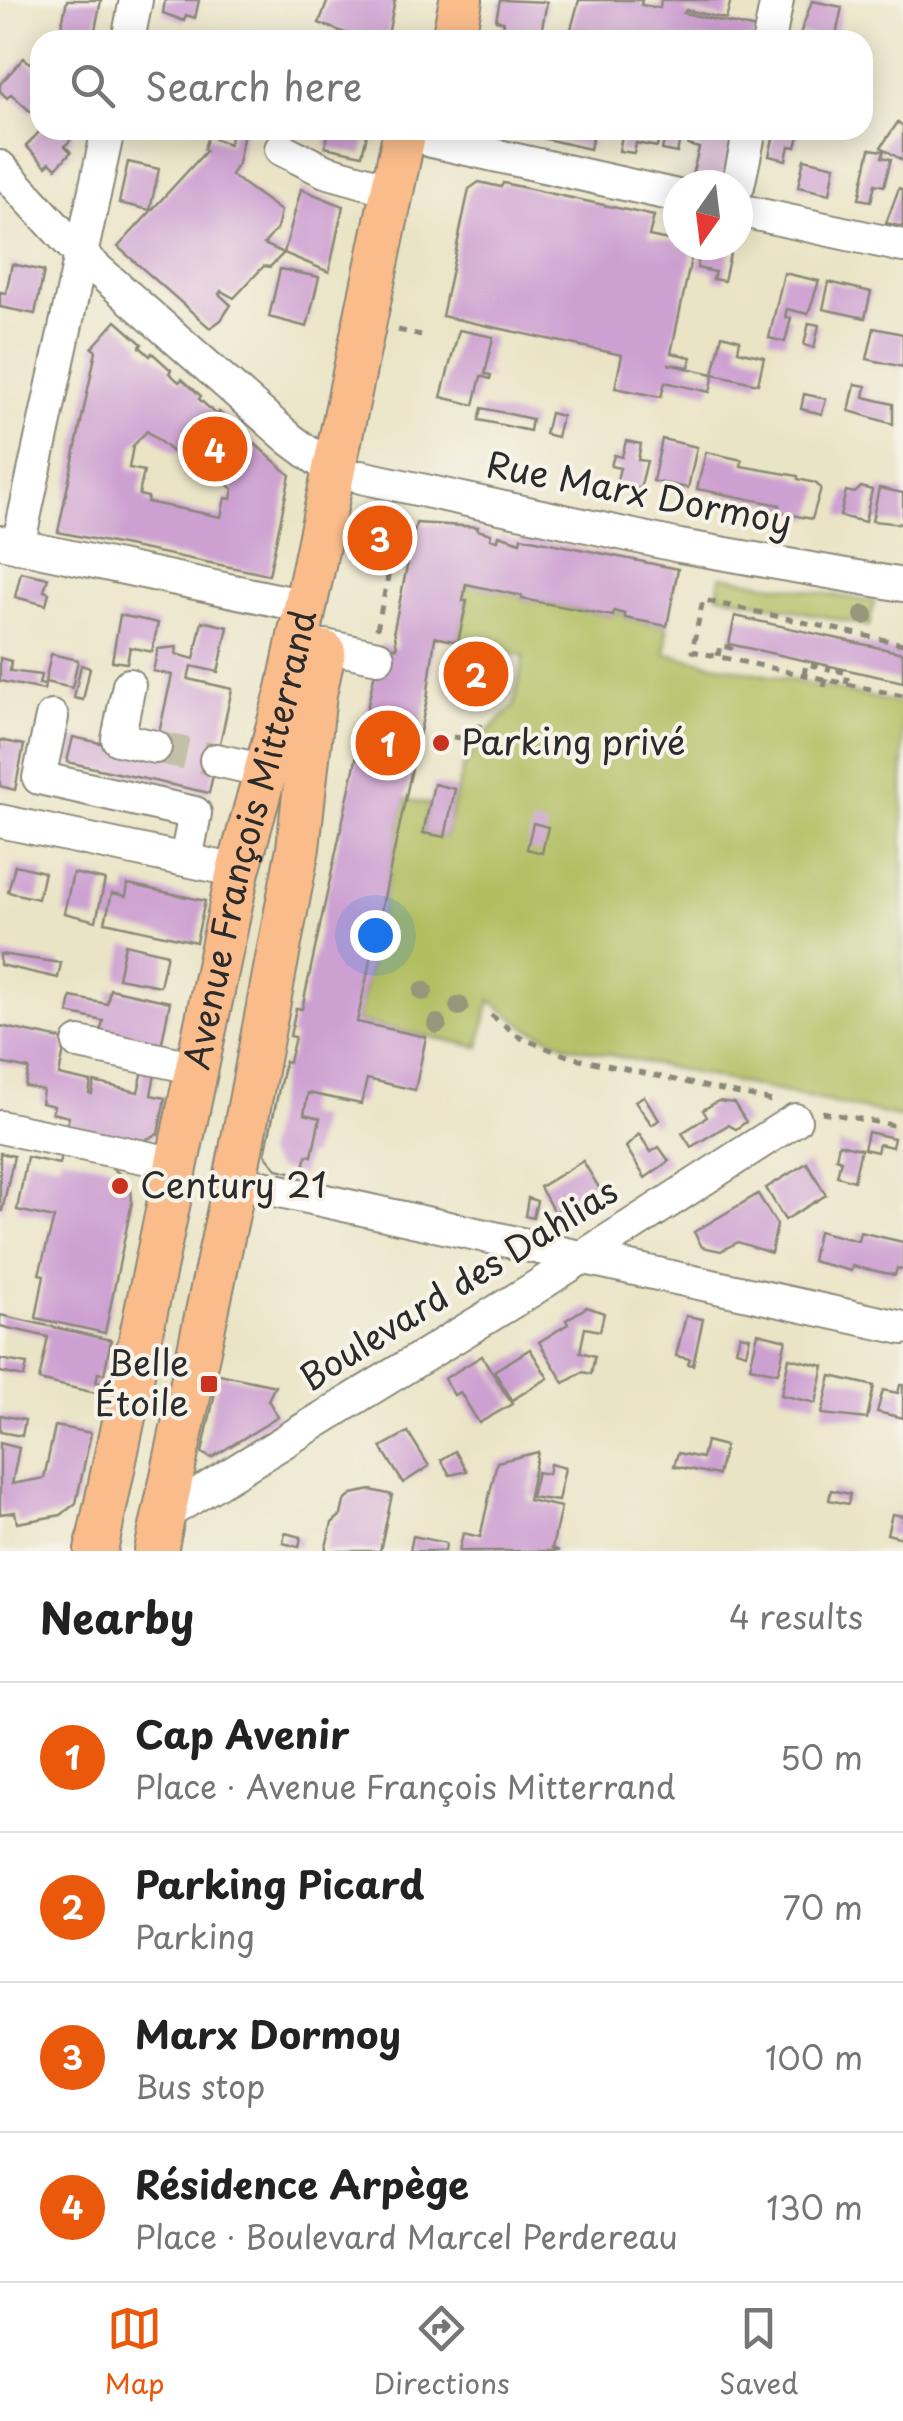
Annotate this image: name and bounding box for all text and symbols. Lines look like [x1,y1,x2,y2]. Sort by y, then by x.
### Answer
search box [30,30,873,140]
text: Search here [145,57,362,114]
icon: search [65,58,120,113]
north arrow [663,170,753,260]
pin: 4 [182,412,248,486]
street label: Rue Marx Dormoy [482,436,797,547]
pin: 3 [348,500,412,576]
street label: Avenue François Mitterrand [168,605,328,1074]
pin: 2 [444,636,508,712]
pin: 1 [356,706,420,780]
place label: Parking privé [461,714,686,767]
marker: Parking privé [430,732,452,754]
your location [350,910,401,961]
place label: Century 21 [140,1157,327,1210]
street label: Boulevard des Dahlias [288,1163,627,1402]
marker: Century 21 [109,1175,131,1197]
place label: Belle Étoile [95,1335,189,1428]
marker: Belle Étoile [198,1373,220,1395]
text: Nearby [40,1585,194,1648]
text: 4 results [729,1592,863,1640]
text: Cap Avenir [135,1705,350,1762]
text: 1 [65,1733,80,1781]
text: 50 m [780,1733,863,1781]
text: Place · Avenue François Mitterrand [135,1762,675,1810]
text: Parking Picard [135,1855,424,1912]
text: 2 [61,1883,84,1931]
text: 70 m [783,1883,863,1931]
text: Parking [135,1912,255,1960]
text: Marx Dormoy [135,2005,401,2062]
text: 3 [62,2033,83,2081]
text: 100 m [765,2033,863,2081]
text: Bus stop [135,2062,265,2110]
text: Résidence Arpège [135,2155,469,2212]
text: 4 [62,2183,83,2231]
text: 130 m [766,2183,863,2231]
text: Place · Boulevard Marcel Perdereau [135,2212,678,2260]
tab: Map [105,2301,164,2404]
tab: Directions [374,2301,510,2404]
tab: Saved [719,2301,798,2404]

